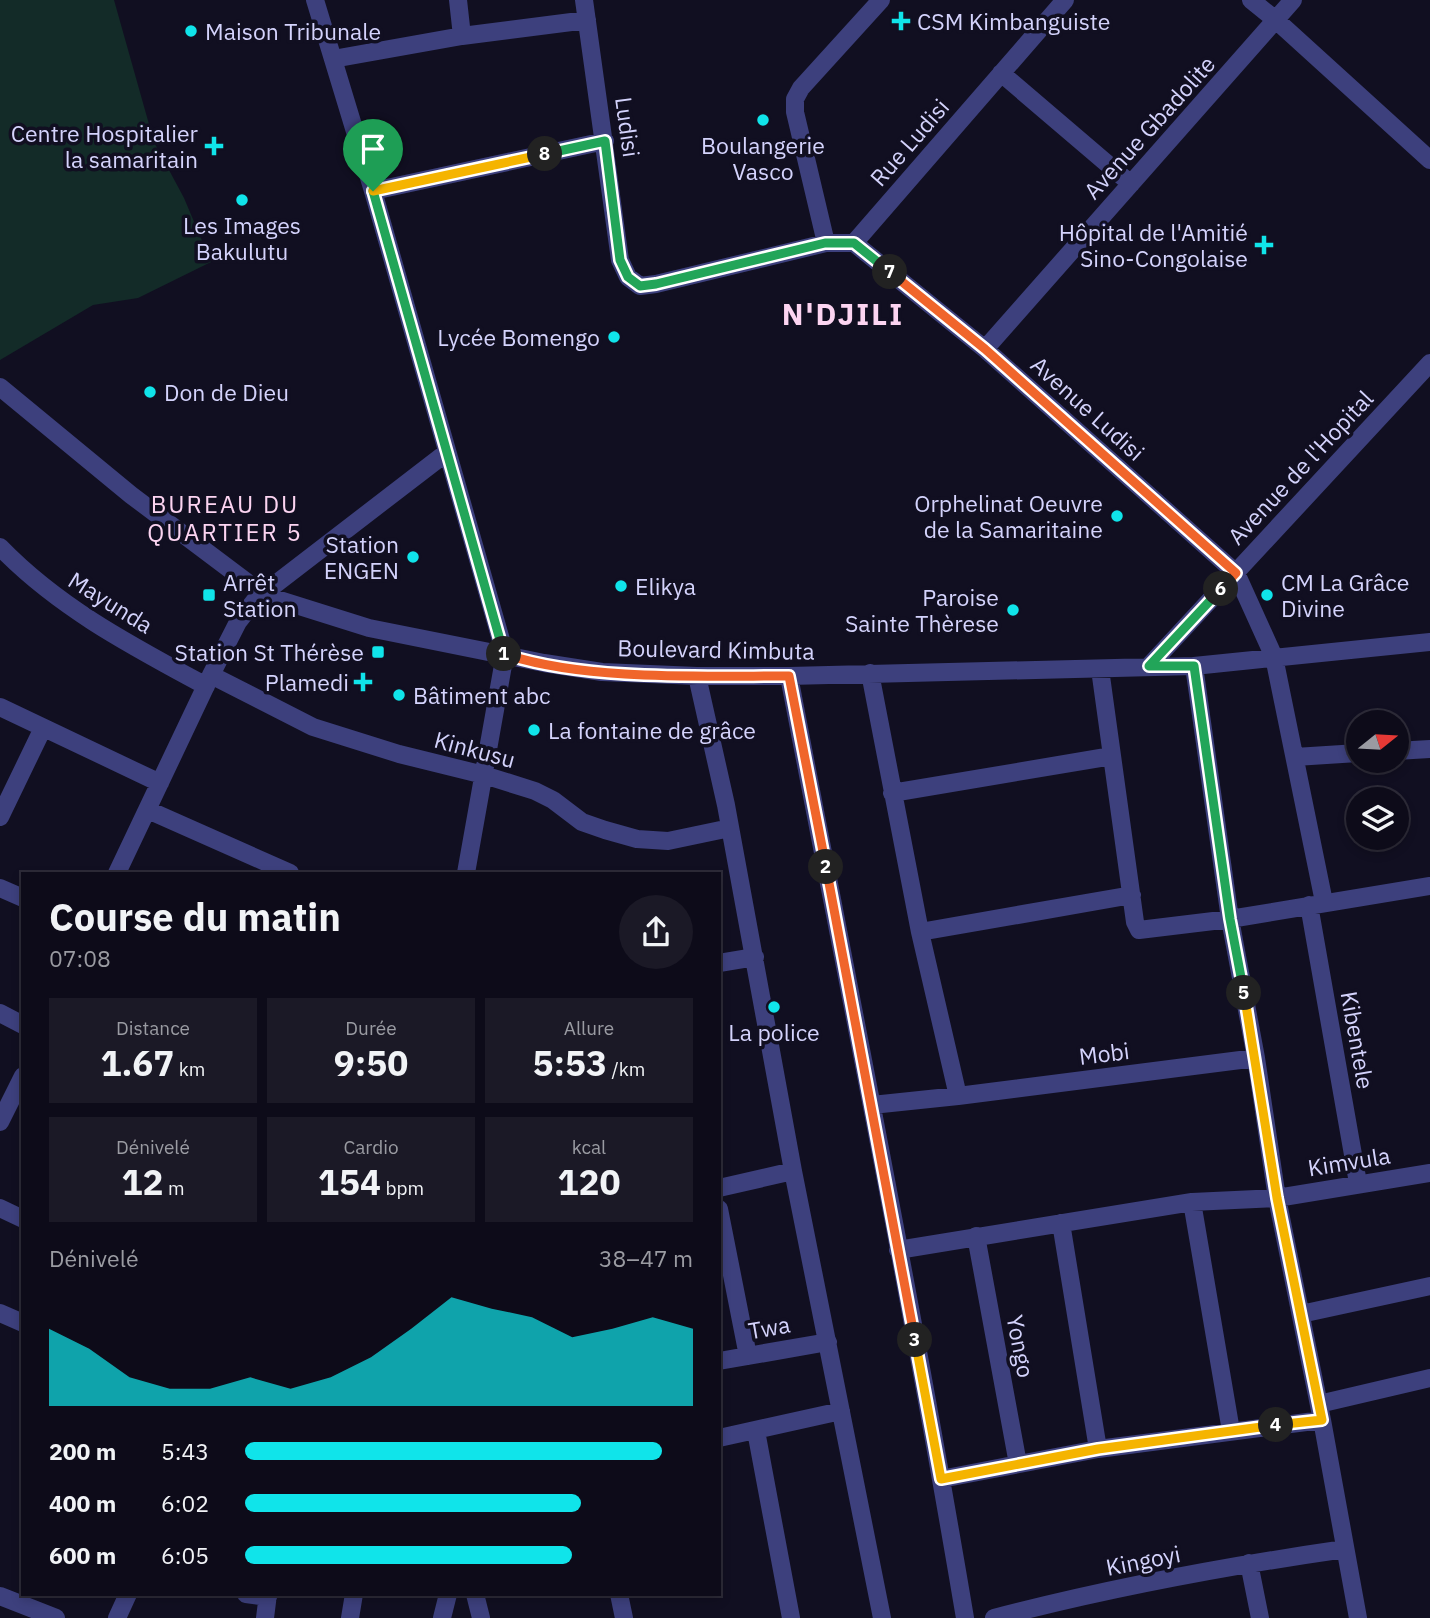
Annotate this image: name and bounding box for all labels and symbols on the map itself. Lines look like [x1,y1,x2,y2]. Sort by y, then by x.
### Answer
place label: CSM Kimbanguiste [917,6,1110,36]
marker: CSM Kimbanguiste [891,11,911,31]
place label: Maison Tribunale [205,16,381,46]
marker: Maison Tribunale [183,23,199,39]
street label: Avenue Gbadolite [1077,49,1221,205]
street label: Rue Ludisi [863,92,955,192]
street label: Ludisi [609,95,647,159]
marker: Boulangerie Vasco [755,112,771,128]
place label: Centre Hospitalier la samaritain [11,118,199,174]
pin [343,119,403,191]
place label: Boulangerie Vasco [701,130,825,186]
marker: Centre Hospitalier la samaritain [204,136,224,156]
pin: 8 [528,136,562,172]
marker: Les Images Bakulutu [234,192,250,208]
place label: Les Images Bakulutu [183,210,301,266]
place label: Hôpital de l'Amitié Sino-Congolaise [1059,217,1248,273]
marker: Hôpital de l'Amitié Sino-Congolaise [1254,235,1274,255]
pin: 7 [872,254,908,290]
district label: N'DJILI [782,294,904,333]
place label: Lycée Bomengo [437,322,600,352]
marker: Lycée Bomengo [606,329,622,345]
street label: Avenue Ludisi [1025,349,1151,467]
place label: Don de Dieu [164,377,289,407]
marker: Don de Dieu [142,384,158,400]
street label: Avenue de l'Hopital [1221,384,1379,550]
district label: BUREAU DU QUARTIER 5 [147,488,303,548]
place label: Orphelinat Oeuvre de la Samaritaine [914,488,1103,544]
marker: Orphelinat Oeuvre de la Samaritaine [1109,508,1125,524]
place label: Station ENGEN [324,529,399,585]
marker: Station ENGEN [405,549,421,565]
street label: Mayunda [63,564,159,640]
place label: Arrêt Station [223,567,297,623]
place label: CM La Grâce Divine [1281,567,1409,623]
place label: Elikya [635,571,696,601]
pin: 6 [1204,572,1238,606]
marker: Elikya [613,578,629,594]
place label: Paroise Sainte Thèrese [845,582,999,638]
marker: Arrêt Station [201,587,217,603]
marker: CM La Grâce Divine [1259,587,1275,603]
marker: Paroise Sainte Thèrese [1005,602,1021,618]
street label: Boulevard Kimbuta [617,632,815,666]
pin: 1 [486,636,522,672]
place label: Station St Thérèse [175,637,364,667]
marker: Station St Thérèse [370,644,386,660]
place label: Plamedi [265,667,349,697]
marker: Plamedi [355,674,371,690]
place label: Bâtiment abc [413,680,551,710]
marker: Bâtiment abc [391,687,407,703]
north arrow [1346,710,1409,774]
place label: La fontaine de grâce [548,715,756,745]
marker: La fontaine de grâce [526,722,542,738]
street label: Kinkusu [431,724,519,774]
pin: 2 [808,850,844,884]
pin: 5 [1226,976,1262,1010]
street label: Kibentele [1335,989,1381,1091]
marker: La police [766,999,782,1015]
place label: La police [728,1017,820,1047]
street label: Mobi [1077,1035,1131,1071]
street label: Kimvula [1306,1140,1392,1182]
street label: Twa [746,1309,792,1345]
street label: Yongo [1000,1312,1042,1380]
pin: 3 [898,1322,932,1358]
pin: 4 [1258,1408,1294,1442]
street label: Kingoyi [1103,1538,1183,1582]

